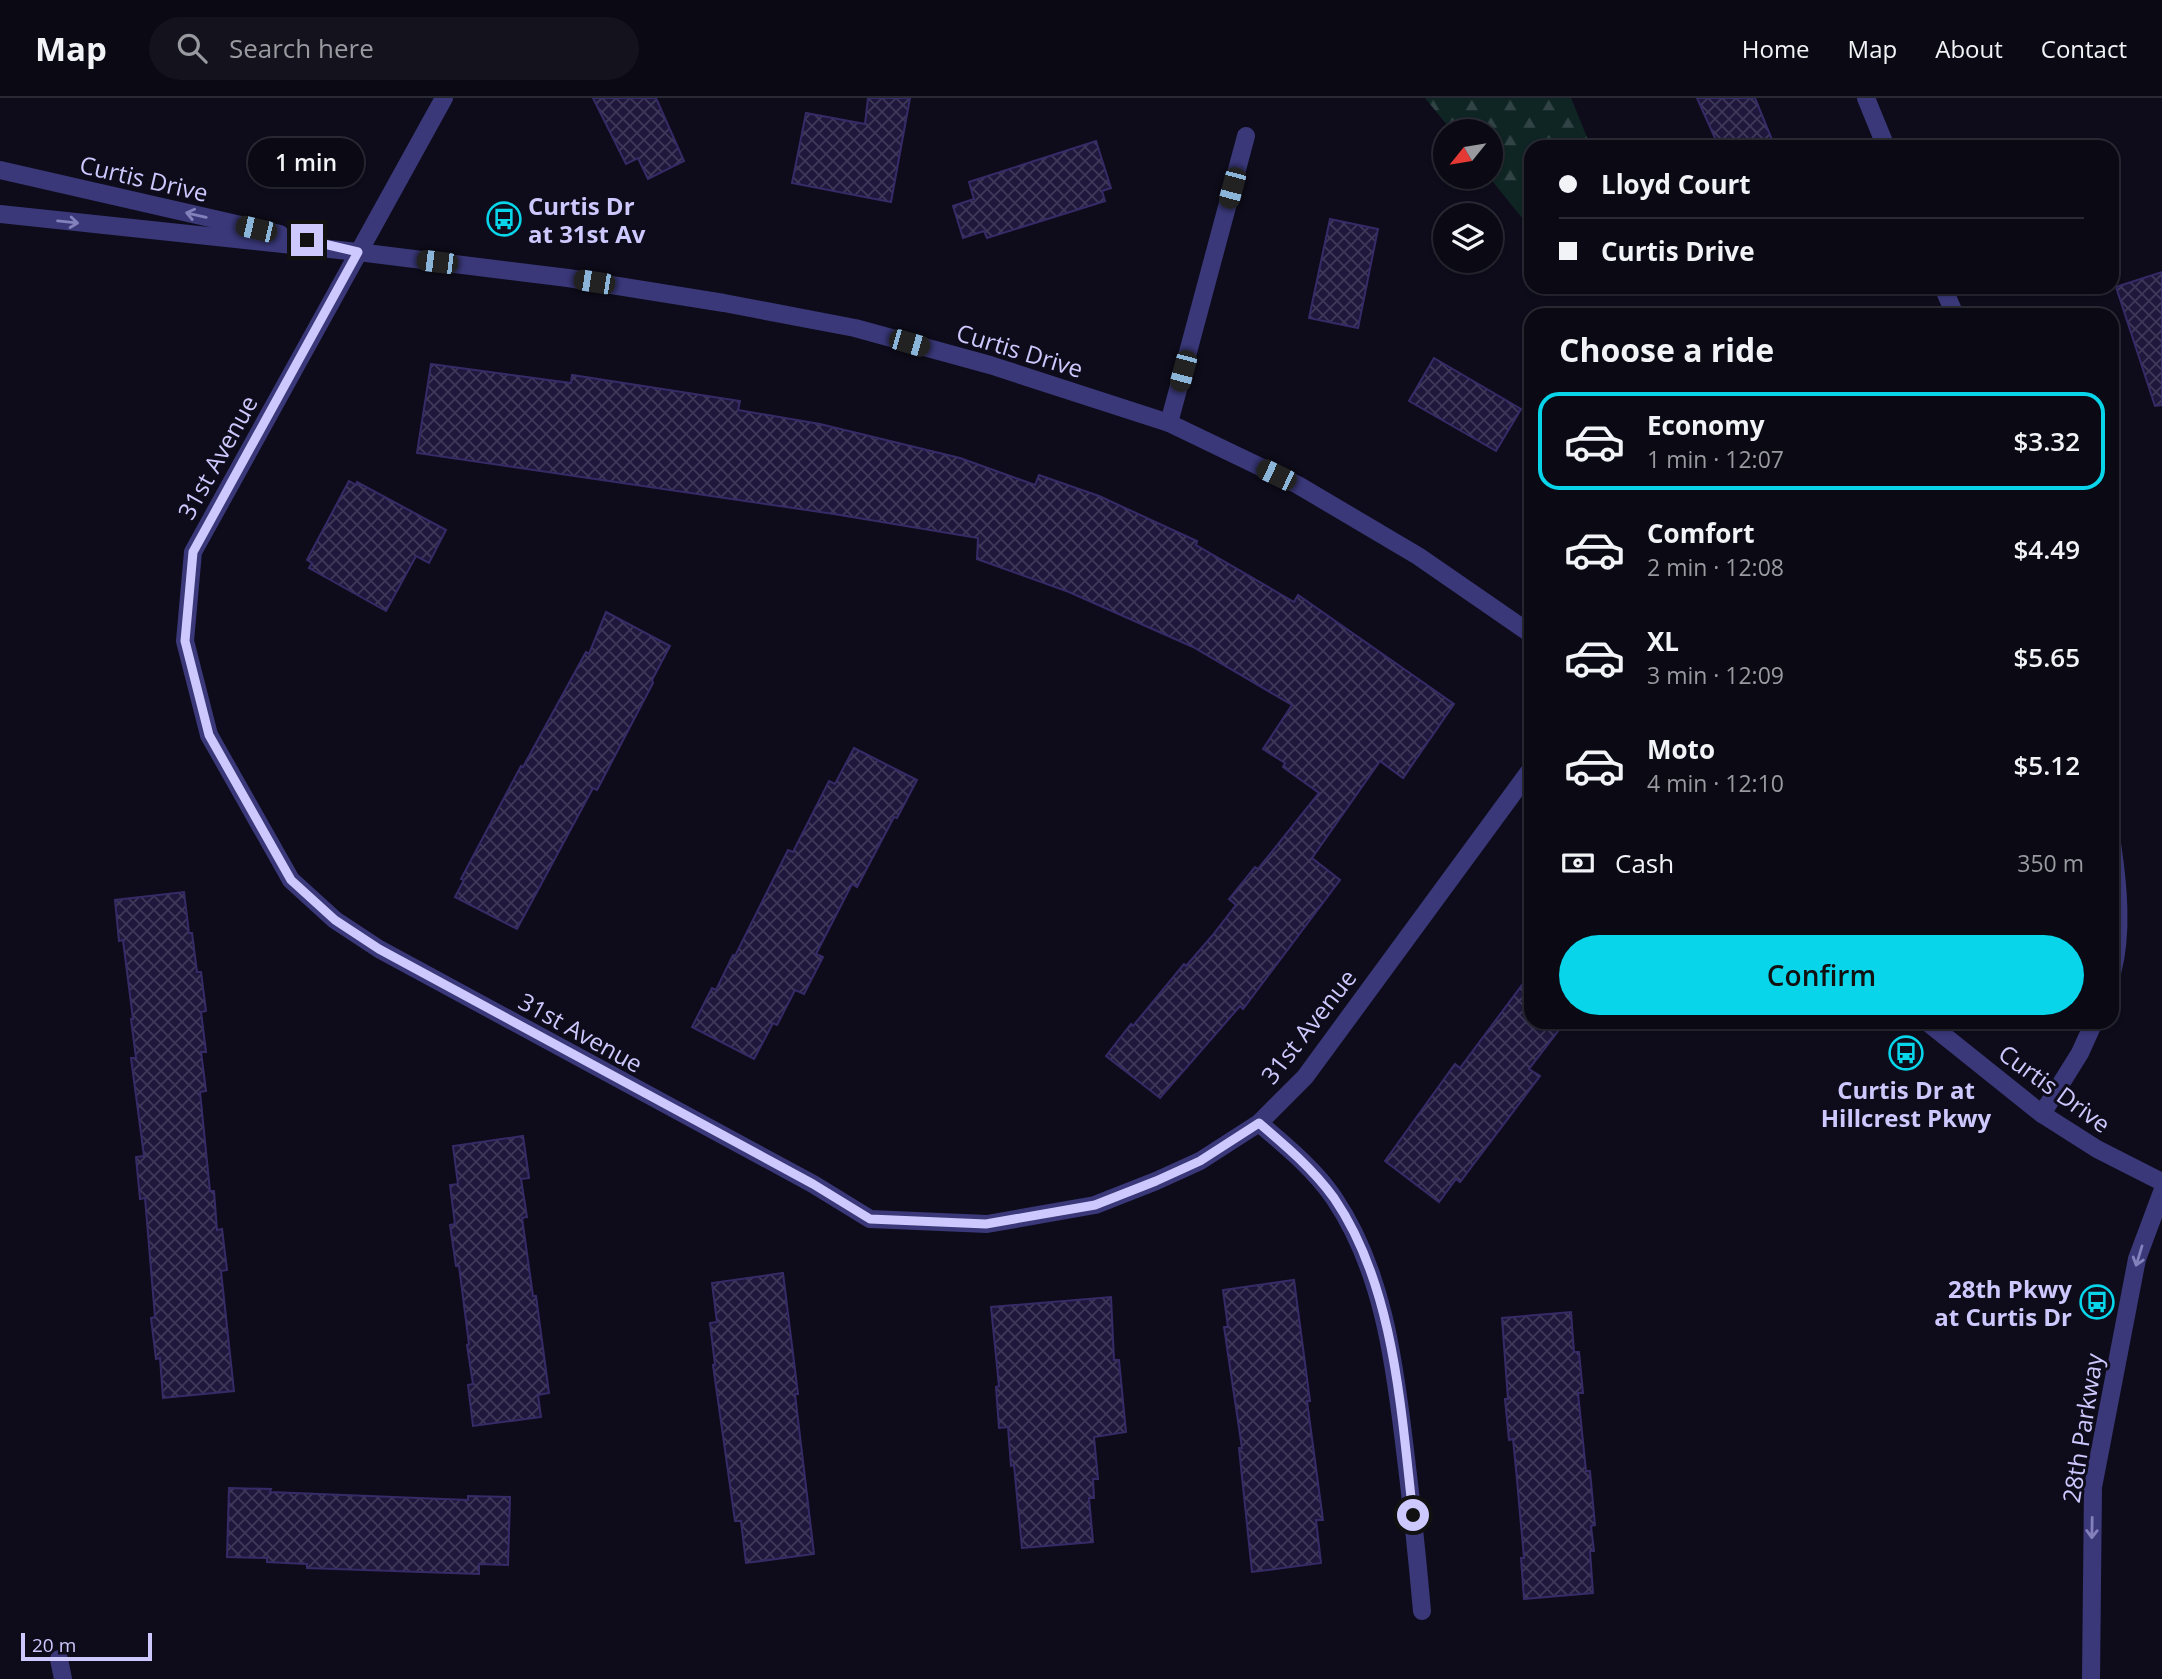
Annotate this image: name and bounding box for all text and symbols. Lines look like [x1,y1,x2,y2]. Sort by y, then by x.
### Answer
search box [149,17,639,80]
text: Map [35,26,107,71]
icon: search [173,29,211,67]
text: Search here [229,30,374,66]
text: Home [1742,32,1810,65]
text: Map [1848,32,1897,65]
text: About [1935,32,2003,65]
text: Contact [2041,32,2127,65]
north arrow [1433,119,1503,189]
map controls [1433,119,1503,273]
callout: 1 min [249,138,365,188]
text: 1 min [275,146,337,178]
street label: Curtis Drive [77,147,211,209]
car [1217,165,1248,211]
text: Lloyd Court [1601,166,1751,202]
place label: Curtis Dr at 31st Av [528,189,646,250]
bus stop icon: Curtis Dr at 31st Av [485,200,523,238]
button: layers [1433,203,1503,273]
one-way arrow [185,208,208,221]
car [234,214,279,244]
one-way arrow [56,215,79,228]
route end [291,224,323,256]
text: Curtis Drive [1601,233,1755,269]
car [415,249,460,275]
car [572,268,617,296]
street label: Curtis Drive [953,315,1087,385]
car [886,327,933,359]
text: Choose a ride [1559,328,1774,371]
car [1168,348,1199,394]
street label: 31st Avenue [169,389,265,525]
text: Economy [1647,407,1765,443]
icon: car [1563,410,1626,473]
text: $3.32 [2013,423,2080,459]
text: 1 min · 12:07 [1647,443,1784,475]
car [1253,456,1300,494]
text: Comfort [1647,515,1754,551]
icon: car [1563,518,1626,581]
text: $4.49 [2013,531,2080,567]
text: 2 min · 12:08 [1647,551,1784,583]
text: XL [1647,623,1679,659]
icon: car [1563,626,1626,689]
text: $5.65 [2013,639,2080,675]
text: 3 min · 12:09 [1647,659,1784,691]
text: Moto [1647,731,1715,767]
icon: car [1563,734,1626,797]
text: $5.12 [2013,747,2080,783]
text: 4 min · 12:10 [1647,767,1784,799]
icon: cash [1559,844,1597,882]
text: Cash [1615,845,1674,881]
text: 350 m [2017,847,2084,879]
button: Confirm [1559,935,2084,1015]
street label: 31st Avenue [1253,962,1363,1090]
street label: 31st Avenue [513,984,649,1080]
bus stop icon: Curtis Dr at Hillcrest Pkwy [1887,1034,1925,1072]
street label: Curtis Drive [1992,1036,2118,1140]
place label: Curtis Dr at Hillcrest Pkwy [1821,1073,1992,1134]
one-way arrow [2132,1245,2145,1267]
place label: 28th Pkwy at Curtis Dr [1934,1272,2072,1333]
bus stop icon: 28th Pkwy at Curtis Dr [2078,1283,2116,1321]
street label: 28th Parkway [2054,1350,2110,1505]
route start [1397,1499,1429,1531]
one-way arrow [2085,1516,2099,1539]
scale bar [21,1630,152,1662]
text: 20 m [32,1632,76,1658]

